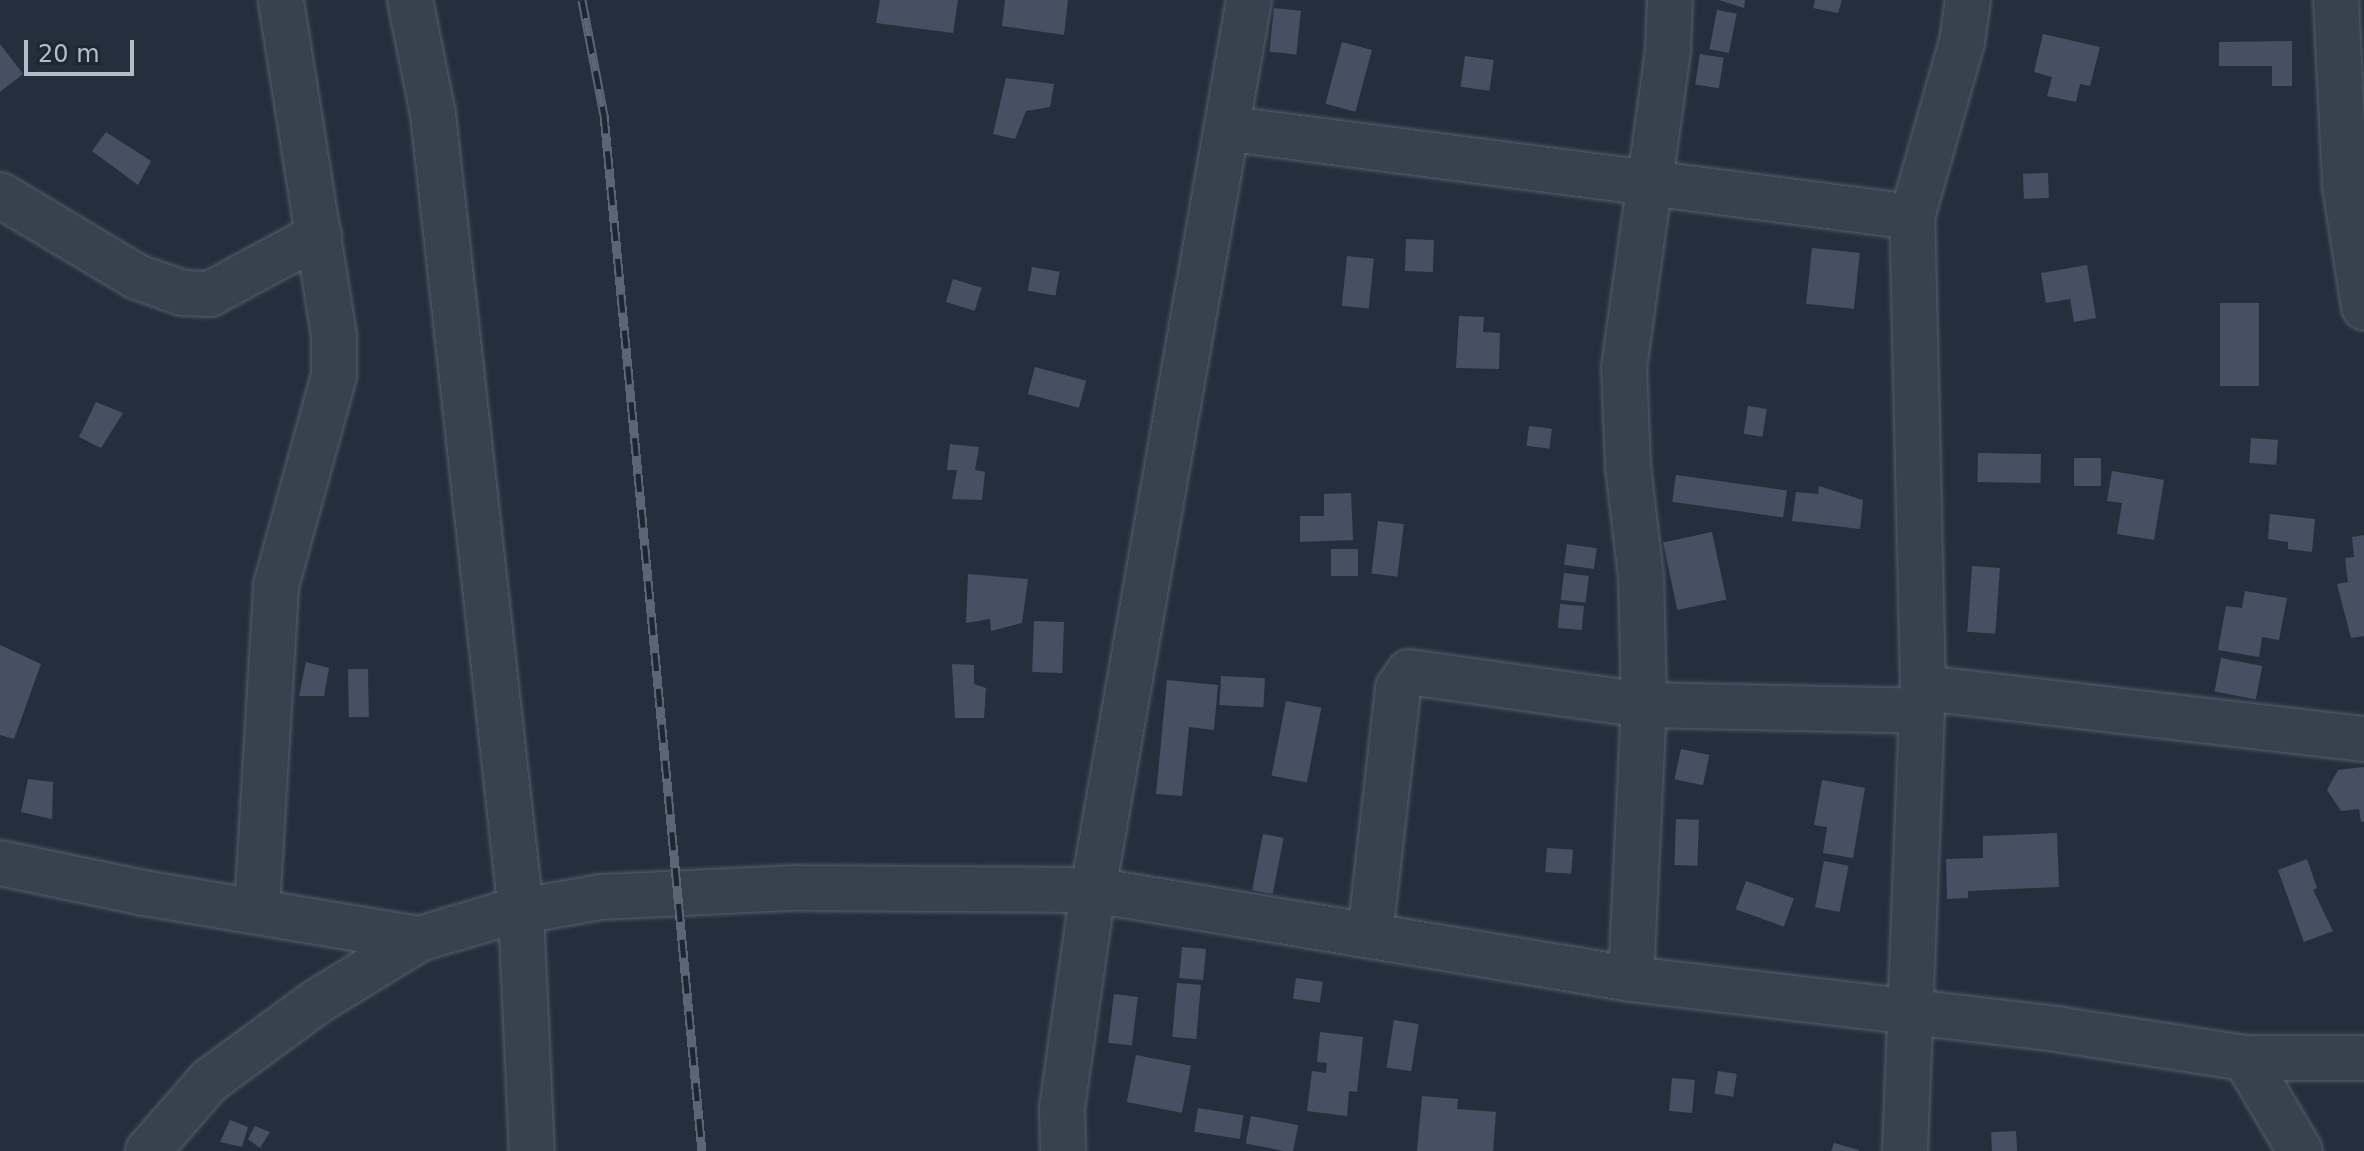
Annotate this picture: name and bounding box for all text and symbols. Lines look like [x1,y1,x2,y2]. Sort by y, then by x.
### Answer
scale bar [28,24,138,74]
text: 20 m [38,40,100,68]

